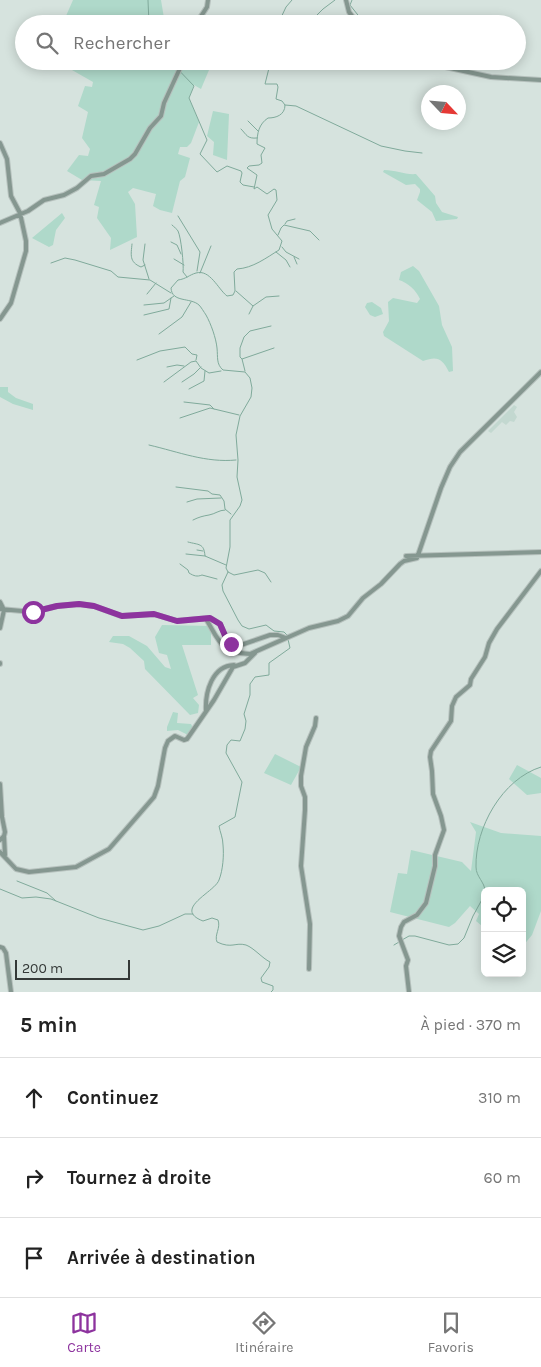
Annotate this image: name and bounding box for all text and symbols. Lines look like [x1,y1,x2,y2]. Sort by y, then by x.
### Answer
search box [15,15,526,70]
icon: search [33,29,61,57]
text: Rechercher [73,32,170,54]
north arrow [421,85,466,130]
route start [22,601,45,624]
route end [220,633,243,656]
map controls [481,887,526,977]
button: locate [481,887,526,932]
button: layers [481,932,526,977]
scale bar [15,957,130,980]
text: 200 m [22,960,63,977]
text: 5 min [20,1013,77,1037]
text: À pied · 370 m [421,1015,521,1034]
icon: ahead [20,1084,48,1112]
text: Continuez [67,1087,159,1109]
text: 310 m [478,1088,521,1107]
icon: right [20,1164,48,1192]
text: Tournez à droite [67,1167,211,1189]
text: 60 m [484,1168,521,1187]
icon: arrive [20,1244,48,1272]
text: Arrivée à destination [67,1247,256,1269]
tab: Carte [67,1309,101,1356]
tab: Itinéraire [235,1309,293,1356]
tab: Favoris [428,1309,474,1356]

